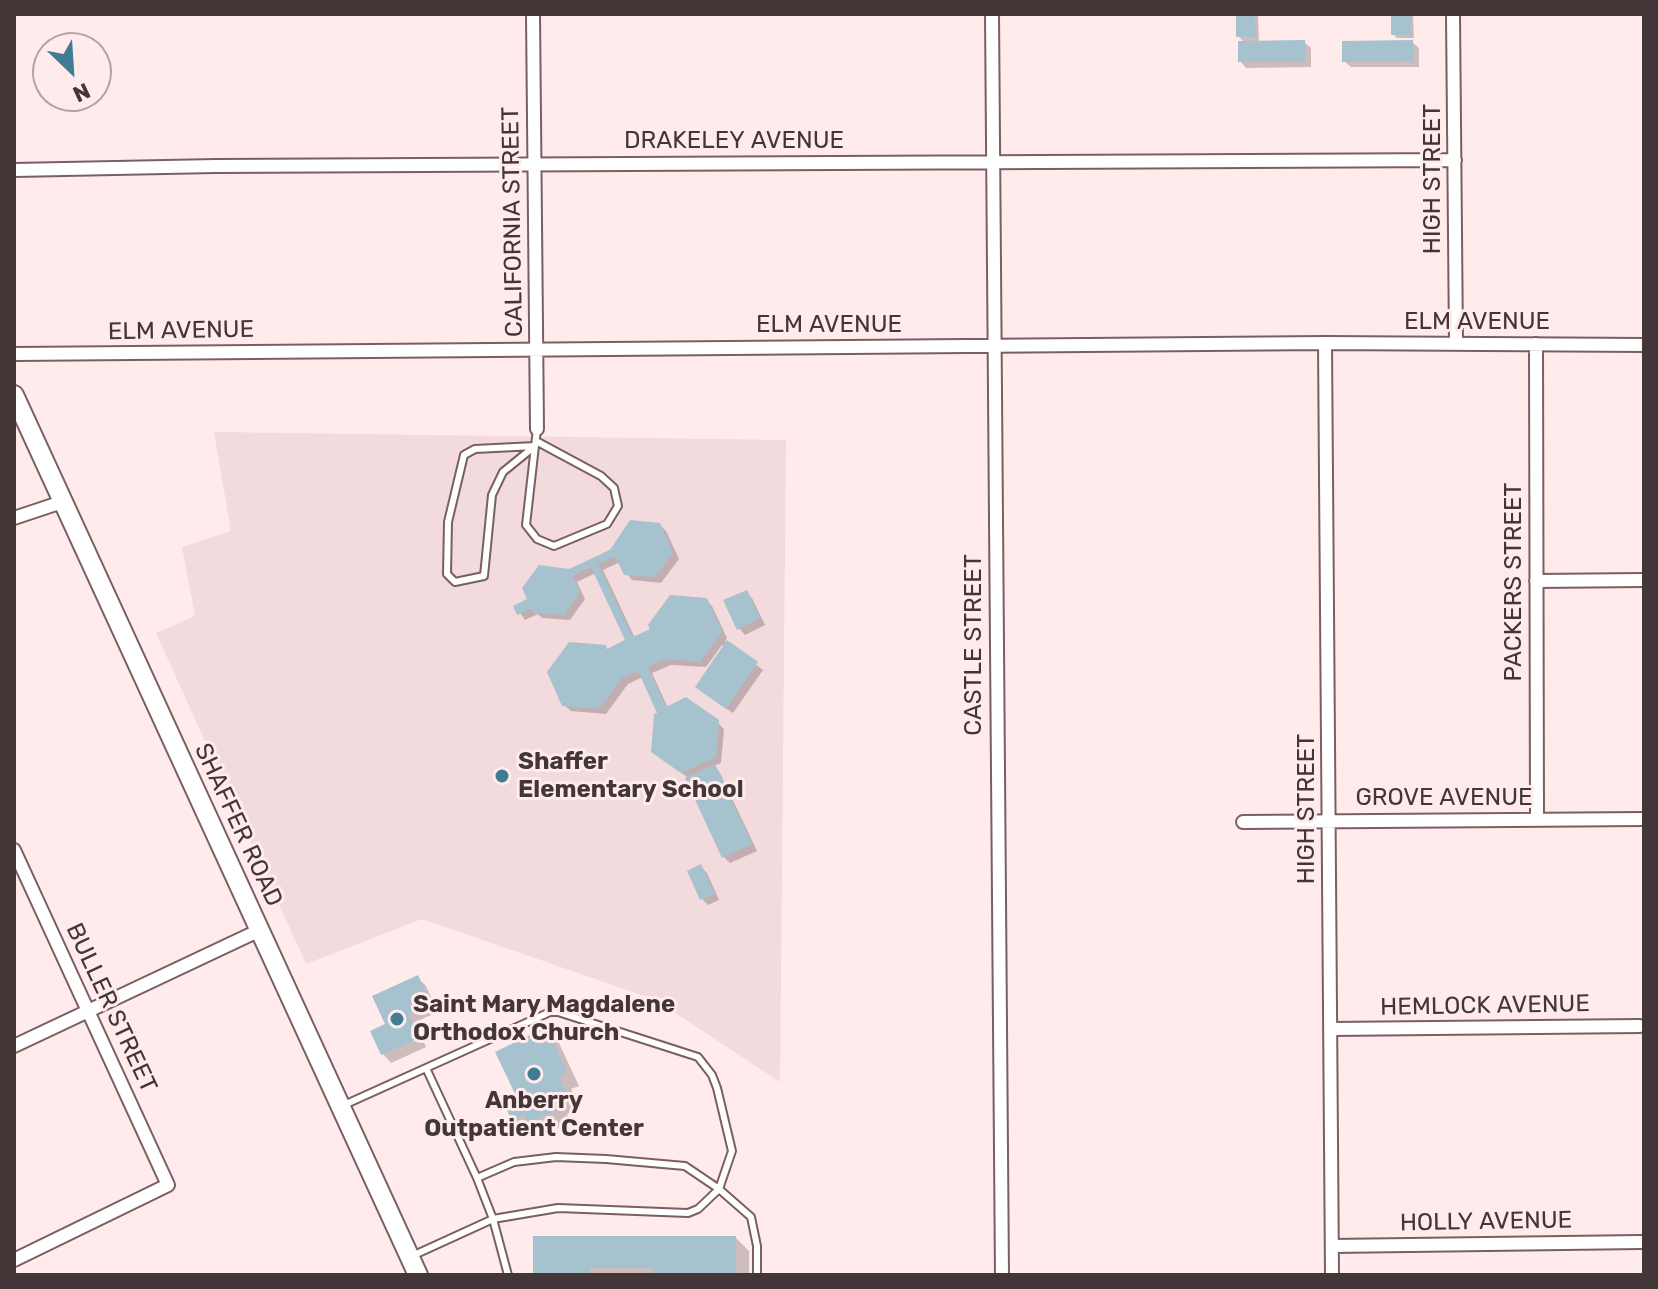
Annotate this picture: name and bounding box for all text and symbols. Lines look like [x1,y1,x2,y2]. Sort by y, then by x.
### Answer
north arrow [32,32,112,112]
text: N [69,77,94,108]
street label: HIGH STREET [1419,104,1447,254]
street label: CALIFORNIA STREET [497,107,529,337]
street label: DRAKELEY AVENUE [624,127,844,155]
street label: ELM AVENUE [1404,308,1550,336]
street label: ELM AVENUE [756,311,902,339]
street label: ELM AVENUE [108,315,254,347]
street label: PACKERS STREET [1500,482,1528,682]
street label: CASTLE STREET [960,554,988,736]
street label: HIGH STREET [1293,734,1321,884]
street label: SHAFFER ROAD [188,739,288,911]
place label: Shaffer Elementary School [518,748,744,804]
marker: Shaffer Elementary School [493,767,511,785]
street label: GROVE AVENUE [1355,784,1533,812]
street label: BULLER STREET [59,919,163,1097]
street label: HEMLOCK AVENUE [1380,990,1590,1022]
place label: Saint Mary Magdalene Orthodox Church [413,991,675,1047]
marker: Saint Mary Magdalene Orthodox Church [388,1010,406,1028]
marker: Anberry Outpatient Center [525,1065,543,1083]
place label: Anberry Outpatient Center [424,1087,644,1143]
street label: HOLLY AVENUE [1400,1206,1572,1238]

